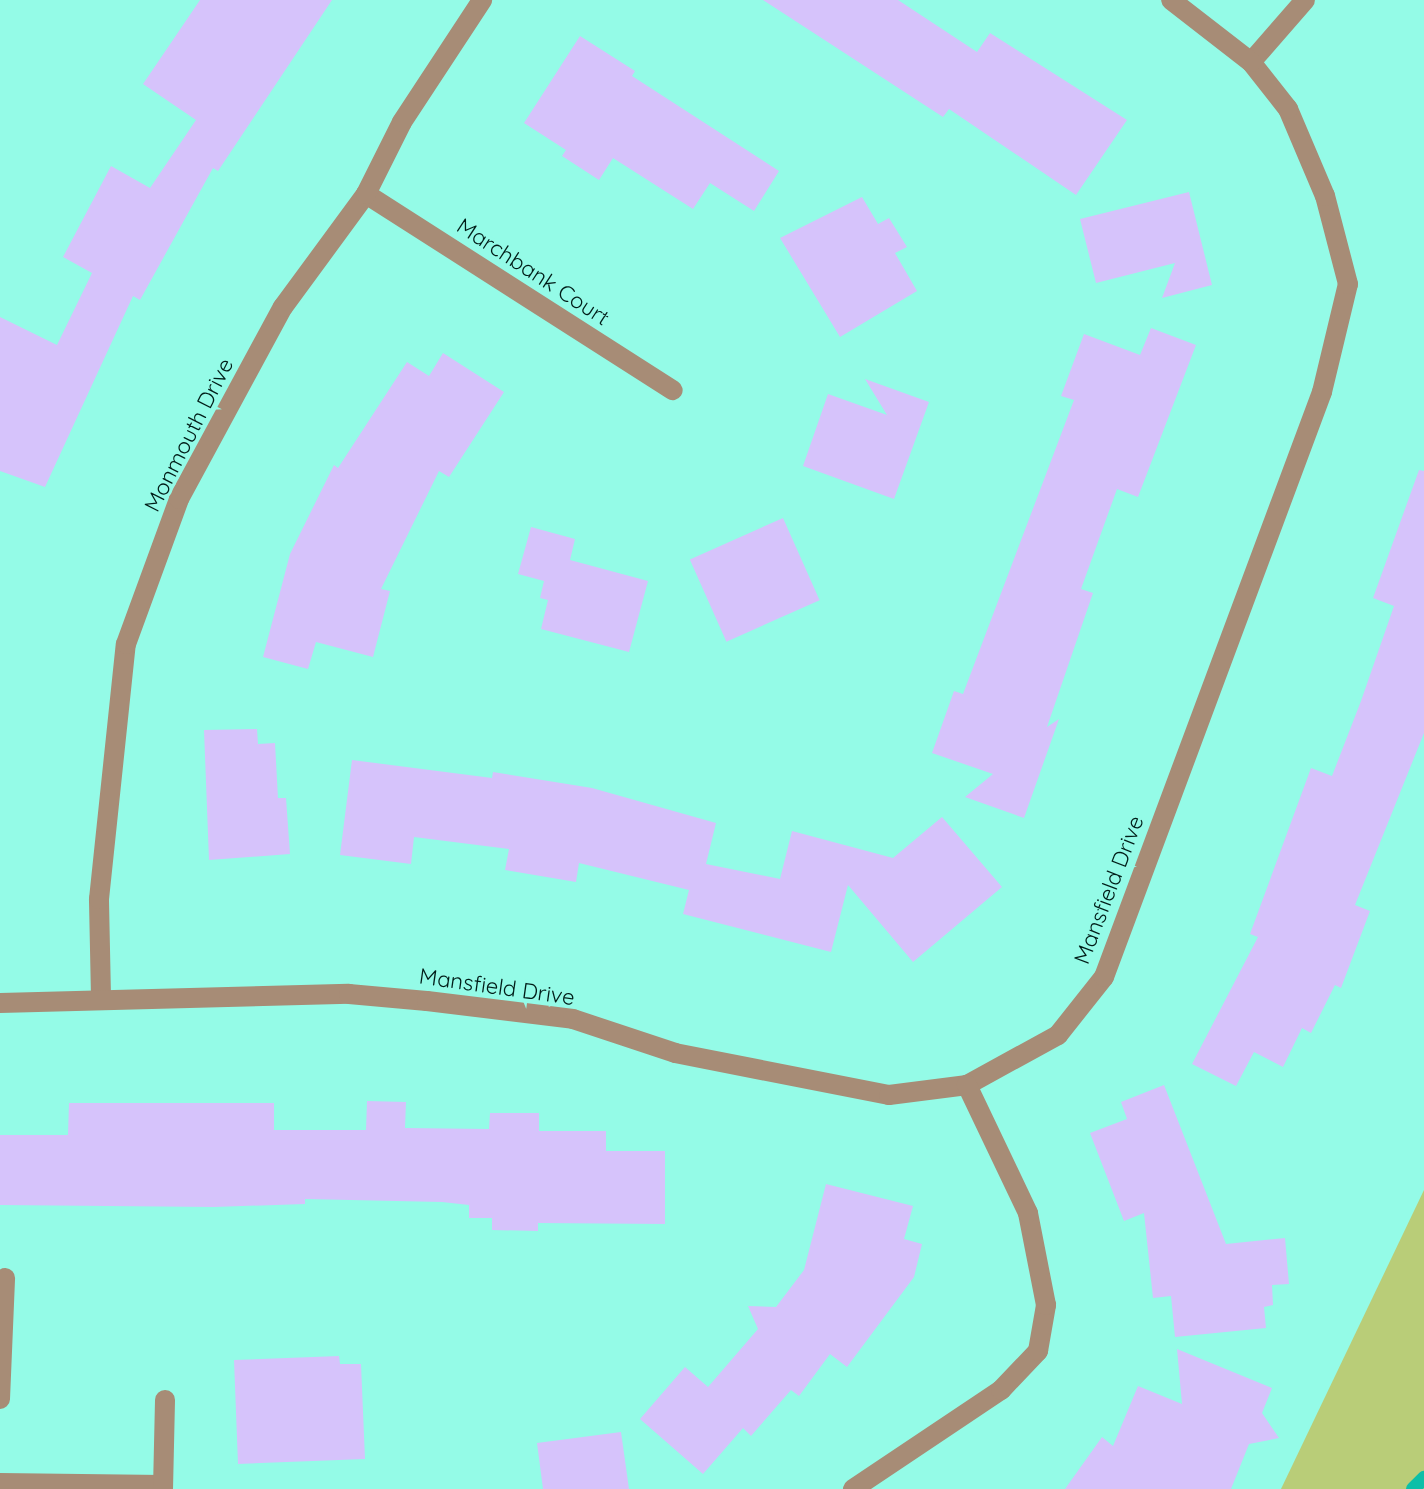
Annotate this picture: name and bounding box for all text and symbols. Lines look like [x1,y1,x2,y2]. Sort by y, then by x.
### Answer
street label: Marchbank Court [452,213,614,331]
street label: Monmouth Drive [139,354,239,516]
street label: Mansfield Drive [1069,812,1149,968]
street label: Mansfield Drive [418,963,576,1011]

